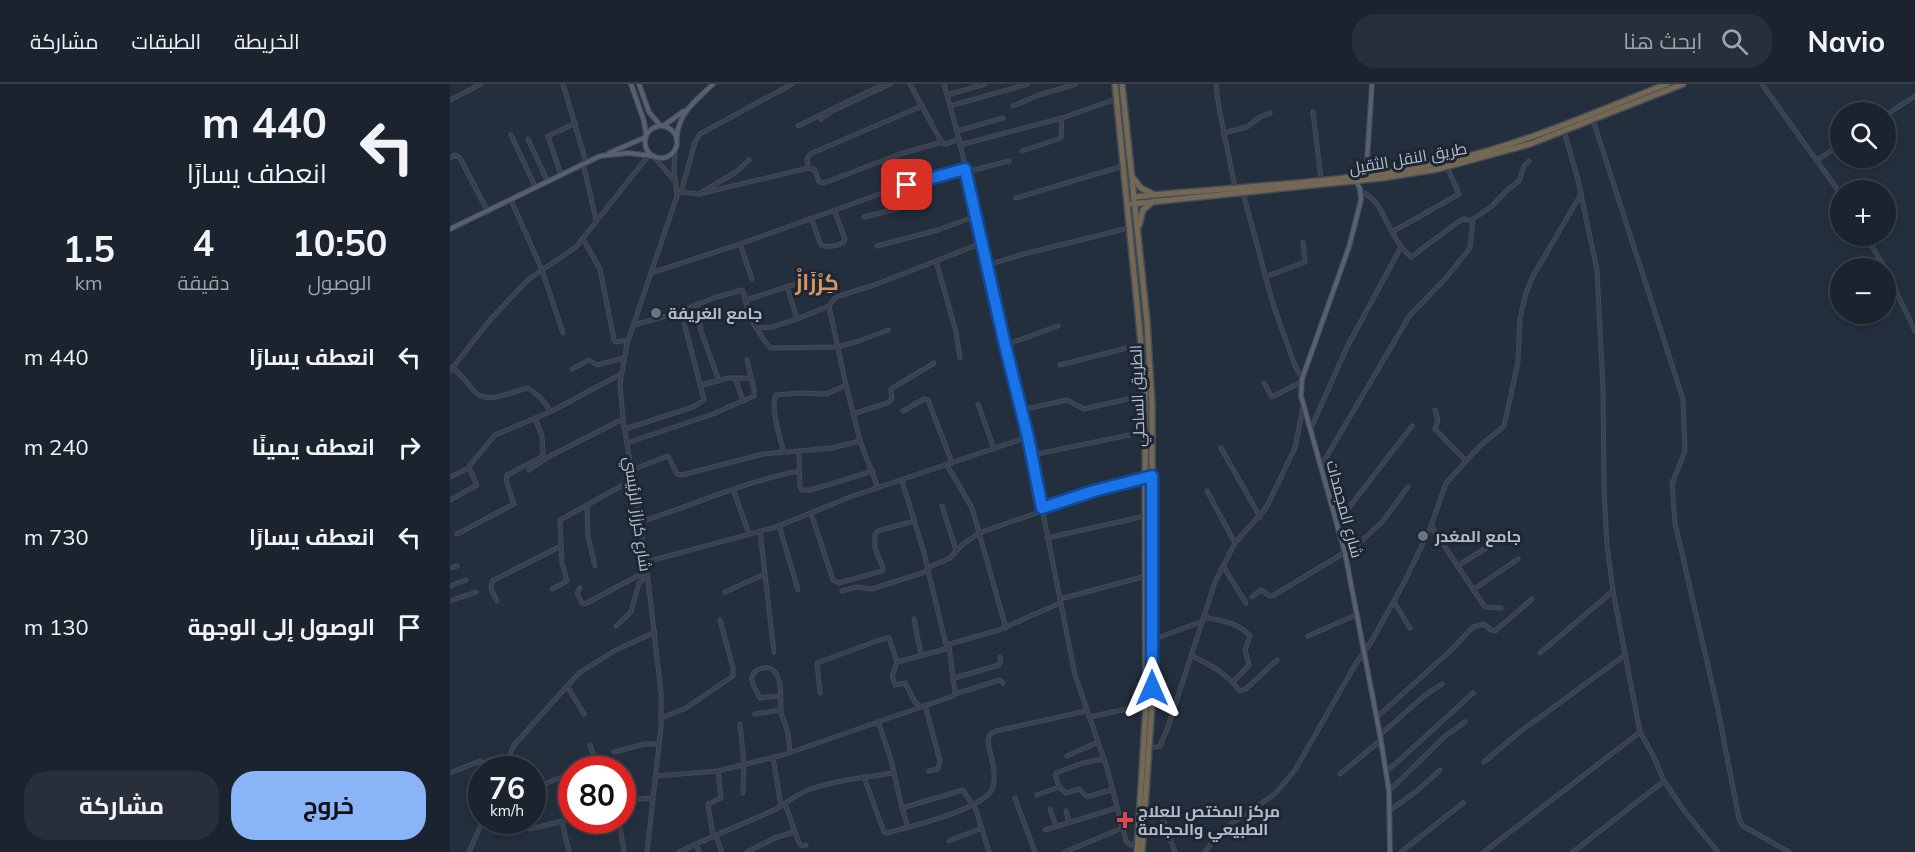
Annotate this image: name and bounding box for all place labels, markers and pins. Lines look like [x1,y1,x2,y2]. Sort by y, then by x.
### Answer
pin [881,159,932,210]
place label: جامع الغريفة [668,303,762,324]
marker: جامع الغريفة [649,306,663,320]
place label: جامع المغدر [1434,526,1521,547]
marker: جامع المغدر [1416,529,1430,543]
place label: مركز المختص للعلاج الطبيعي والحجامة [1138,801,1280,842]
marker: مركز المختص للعلاج الطبيعي والحجامة [1116,811,1134,829]

